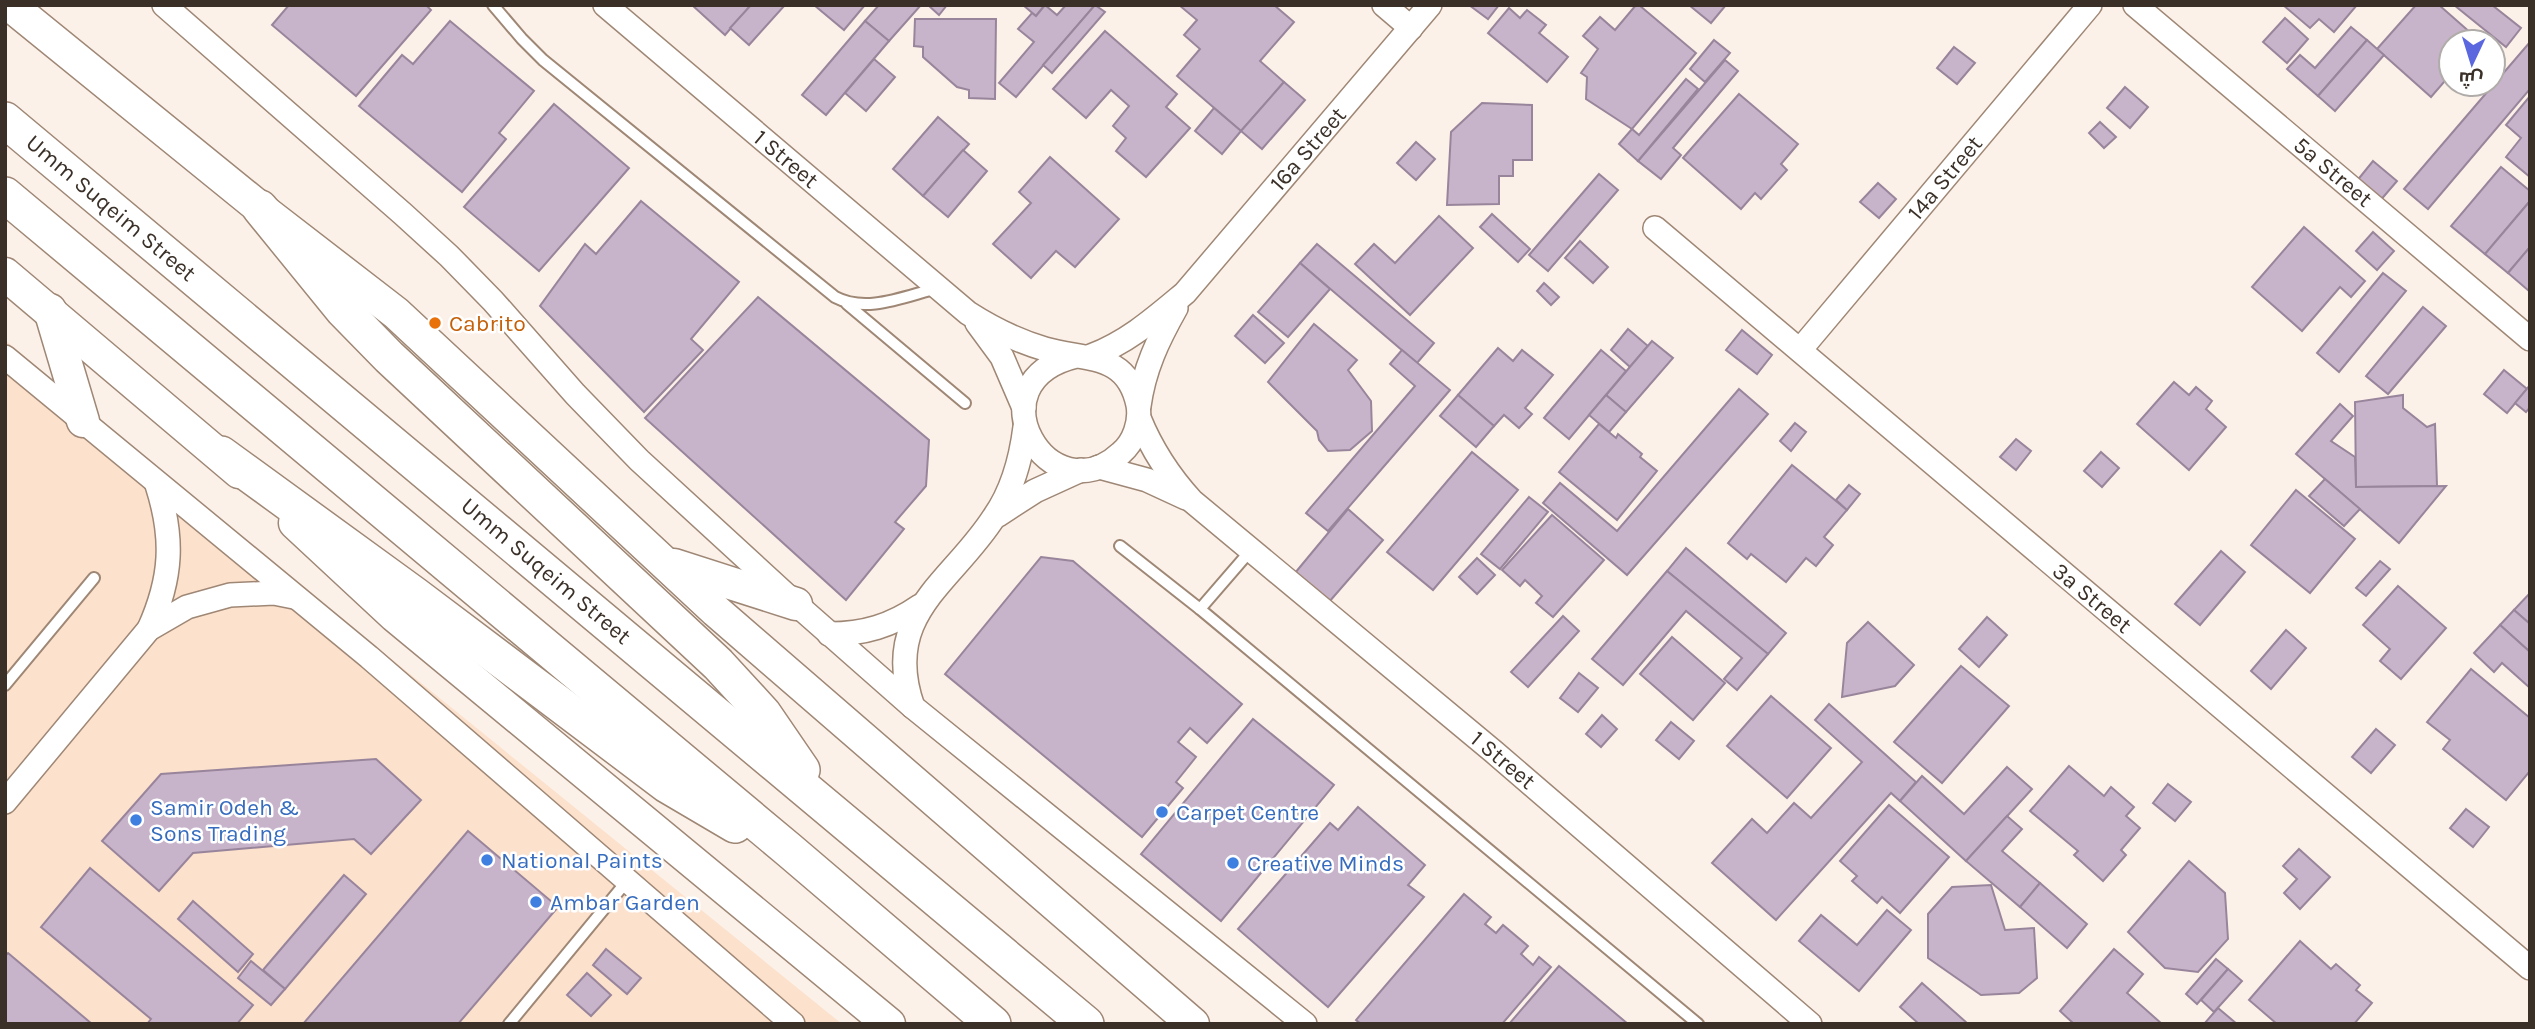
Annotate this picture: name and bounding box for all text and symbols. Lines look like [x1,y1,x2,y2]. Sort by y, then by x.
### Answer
north arrow [2437,28,2507,98]
text: ش [2458,67,2484,91]
street label: 16a Street [1264,101,1352,196]
street label: 1 Street [748,124,824,194]
street label: Umm Suqeim Street [21,129,202,287]
street label: 14a Street [1902,130,1988,226]
street label: 5a Street [2288,131,2378,213]
place label: Cabrito [449,310,526,337]
marker: Cabrito [427,315,443,331]
street label: Umm Suqeim Street [456,492,637,650]
street label: 3a Street [2047,557,2137,639]
street label: 1 Street [1465,725,1541,795]
place label: Samir Odeh & Sons Trading [150,794,299,847]
place label: Carpet Centre [1176,799,1319,826]
marker: Carpet Centre [1154,804,1170,820]
marker: Samir Odeh & Sons Trading [128,812,144,828]
place label: National Paints [501,847,663,874]
place label: Creative Minds [1247,850,1404,877]
marker: National Paints [479,852,495,868]
marker: Creative Minds [1225,855,1241,871]
place label: Ambar Garden [550,889,700,916]
marker: Ambar Garden [528,894,544,910]

